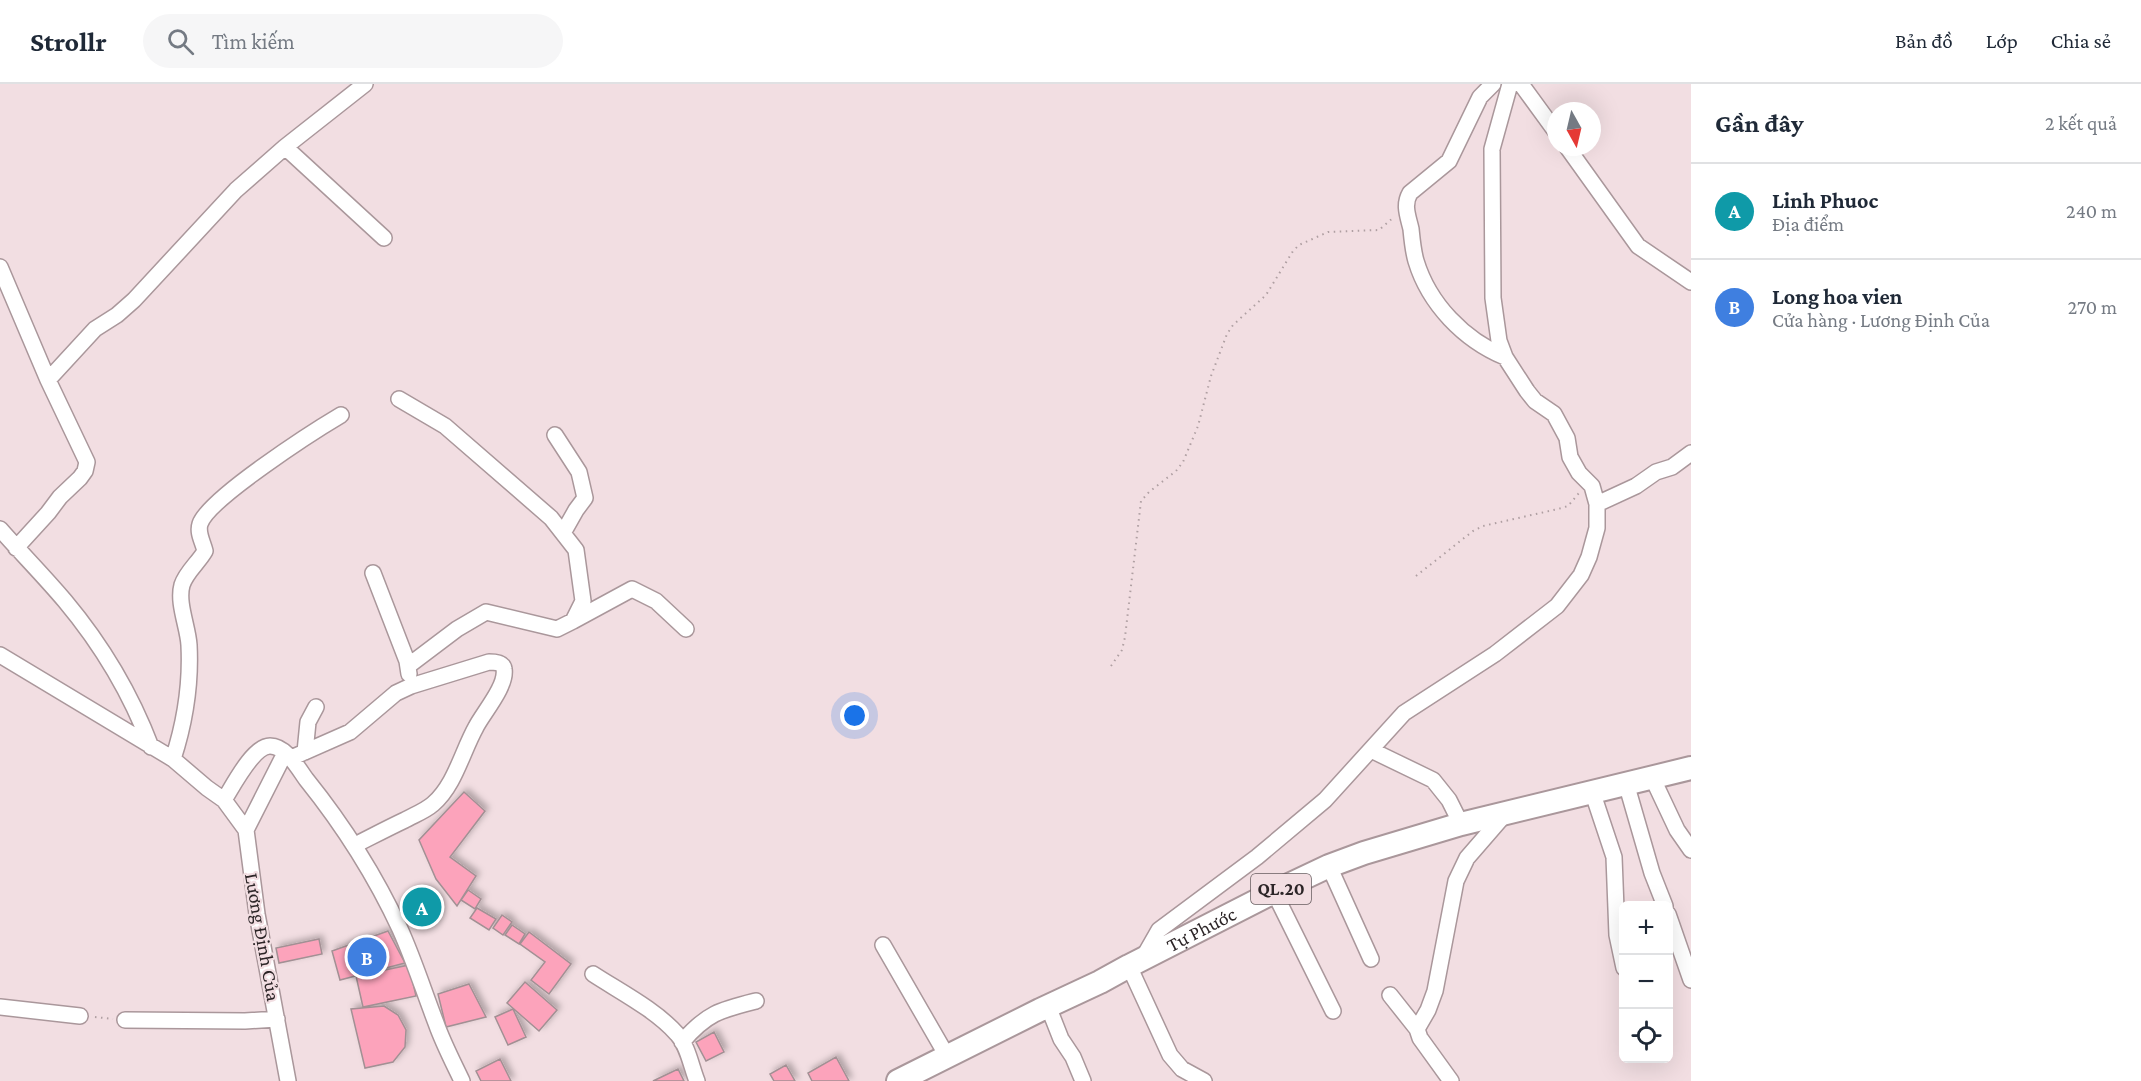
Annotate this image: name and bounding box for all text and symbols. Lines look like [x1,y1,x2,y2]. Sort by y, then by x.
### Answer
search box [143,14,563,68]
icon: search [164,25,197,58]
text: Strollr [30,26,107,57]
text: Tìm kiếm [212,29,295,54]
text: Bản đồ [1895,29,1953,53]
text: Lớp [1986,29,2018,53]
text: Chia sẻ [2051,29,2111,53]
north arrow [1547,102,1601,156]
text: Gần đây [1715,109,1804,138]
text: 2 kết quả [2045,112,2117,134]
text: Linh Phuoc [1772,188,1878,213]
text: A [1729,200,1740,222]
text: 240 m [2066,200,2117,222]
text: Địa điểm [1772,213,1844,235]
text: Long hoa vien [1772,284,1902,309]
text: B [1729,296,1740,318]
text: 270 m [2068,296,2117,318]
text: Cửa hàng · Lương Định Của [1772,309,1990,331]
your location [840,701,869,730]
street label: Lương Định Của [240,871,285,1003]
road number: QL.20 [1251,874,1311,904]
pin: A [402,884,442,930]
map controls [1619,901,1673,1063]
button: + [1619,901,1673,955]
street label: Tự Phước [1163,902,1240,956]
pin: B [348,934,386,980]
button: − [1619,955,1673,1009]
button: locate [1619,1009,1673,1063]

